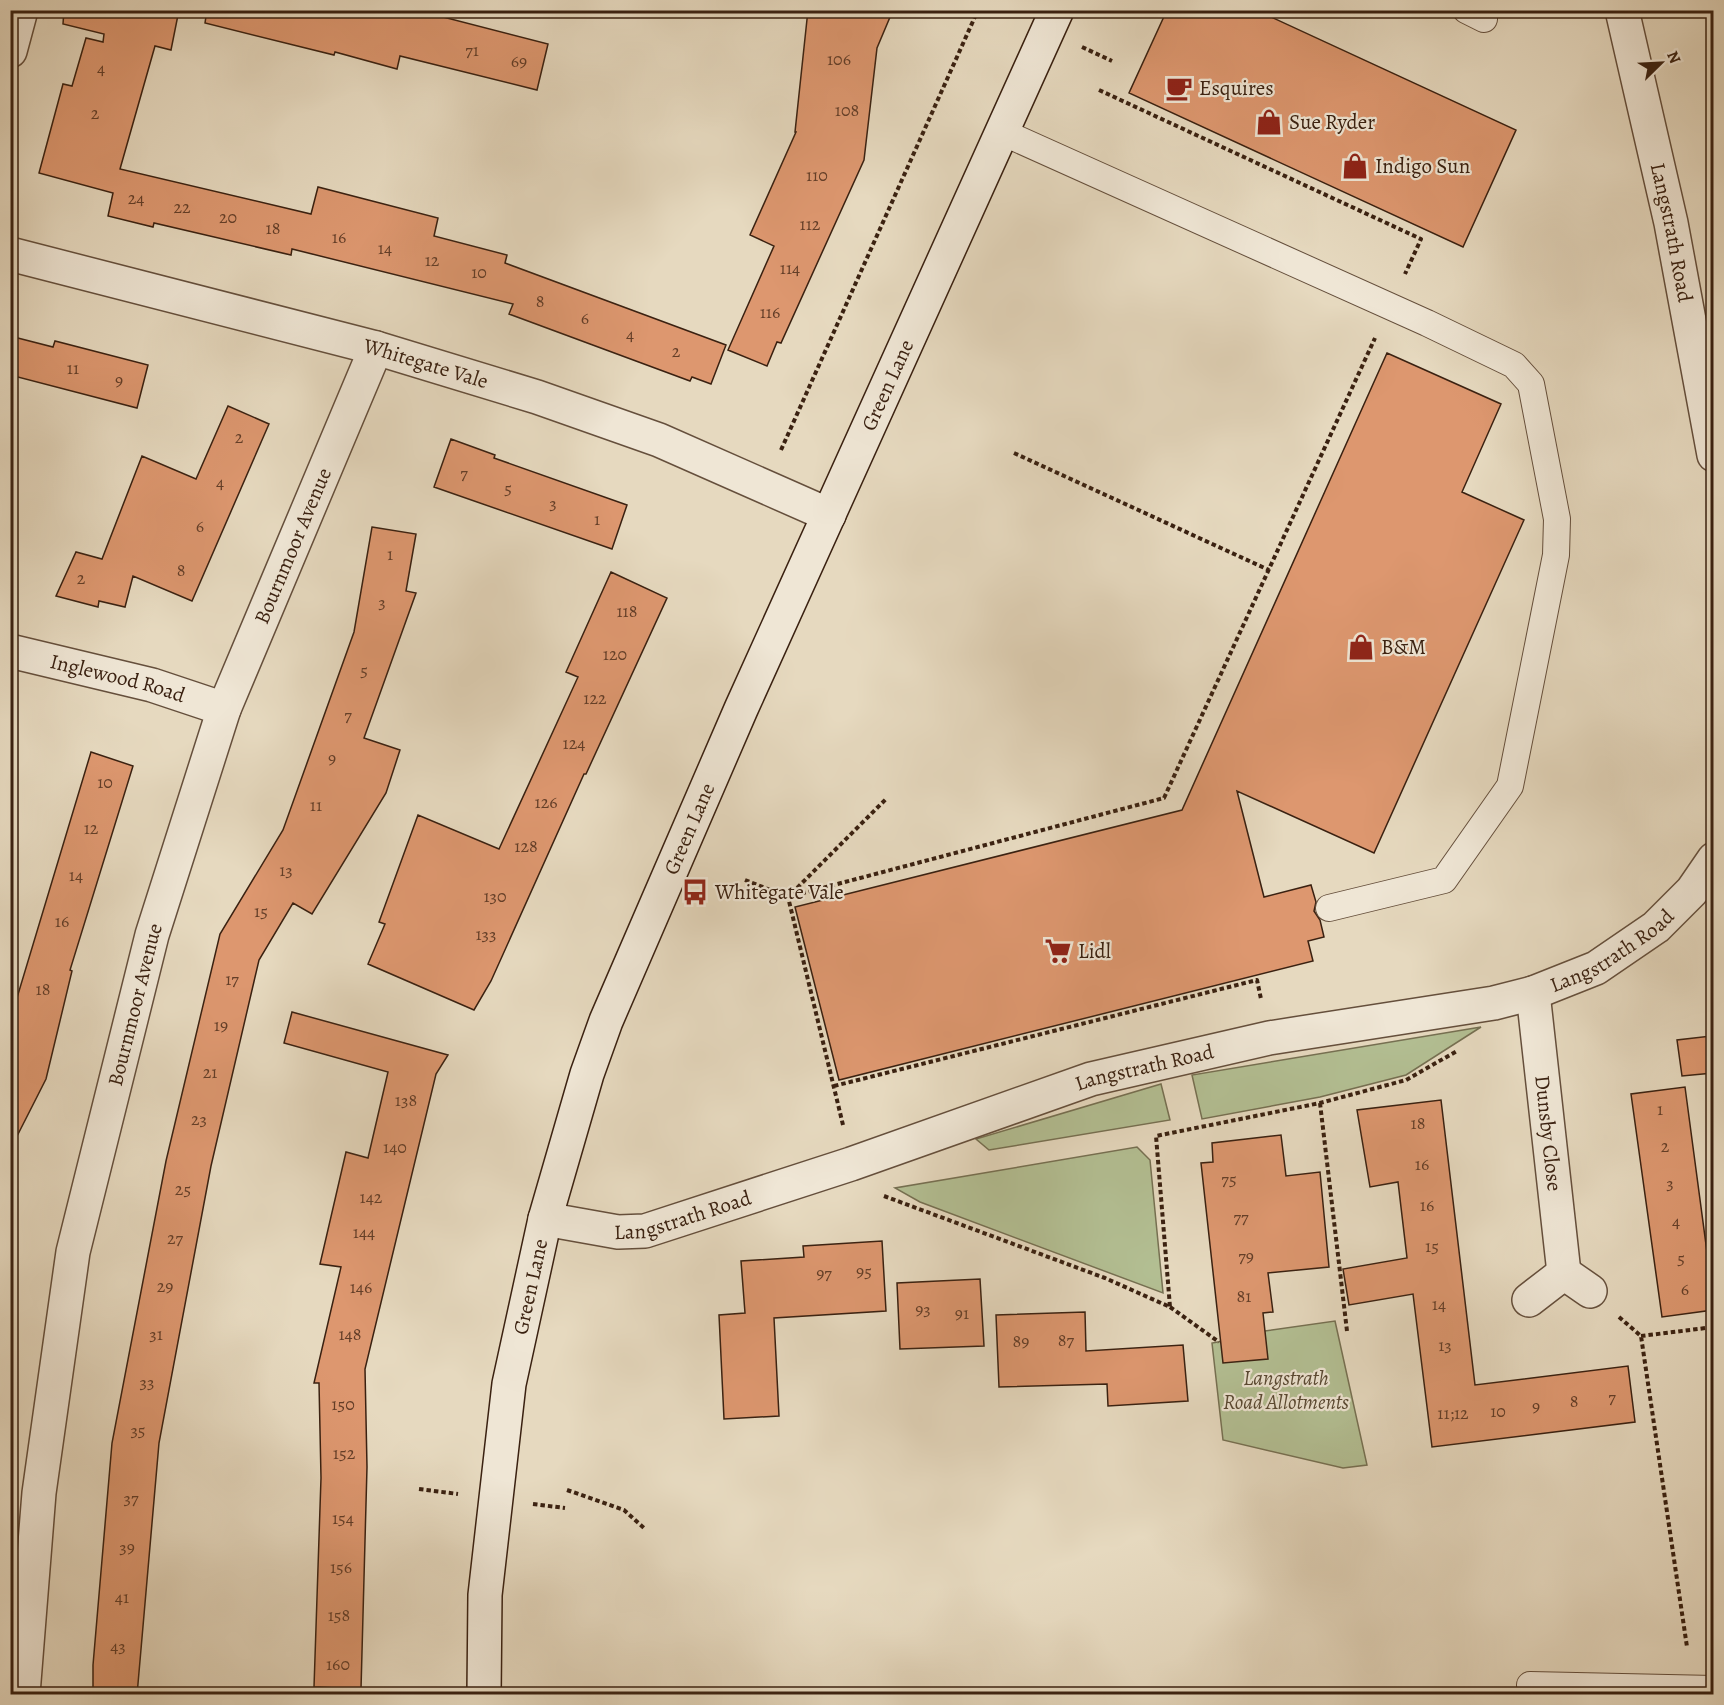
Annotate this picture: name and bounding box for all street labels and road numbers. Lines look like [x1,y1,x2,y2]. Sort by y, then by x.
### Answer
street label: Langstrath Road [1644,160,1700,305]
street label: Whitegate Vale [360,331,492,395]
street label: Green Lane [855,335,920,435]
street label: Bournmoor Avenue [247,463,338,628]
street label: Inglewood Road [47,647,190,709]
street label: Green Lane [657,779,721,879]
street label: Langstrath Road [1546,902,1681,999]
street label: Bournmoor Avenue [101,920,169,1089]
street label: Langstrath Road [1071,1037,1217,1098]
street label: Dunsby Close [1528,1074,1569,1193]
street label: Langstrath Road [614,1183,755,1246]
street label: Green Lane [506,1236,554,1337]

